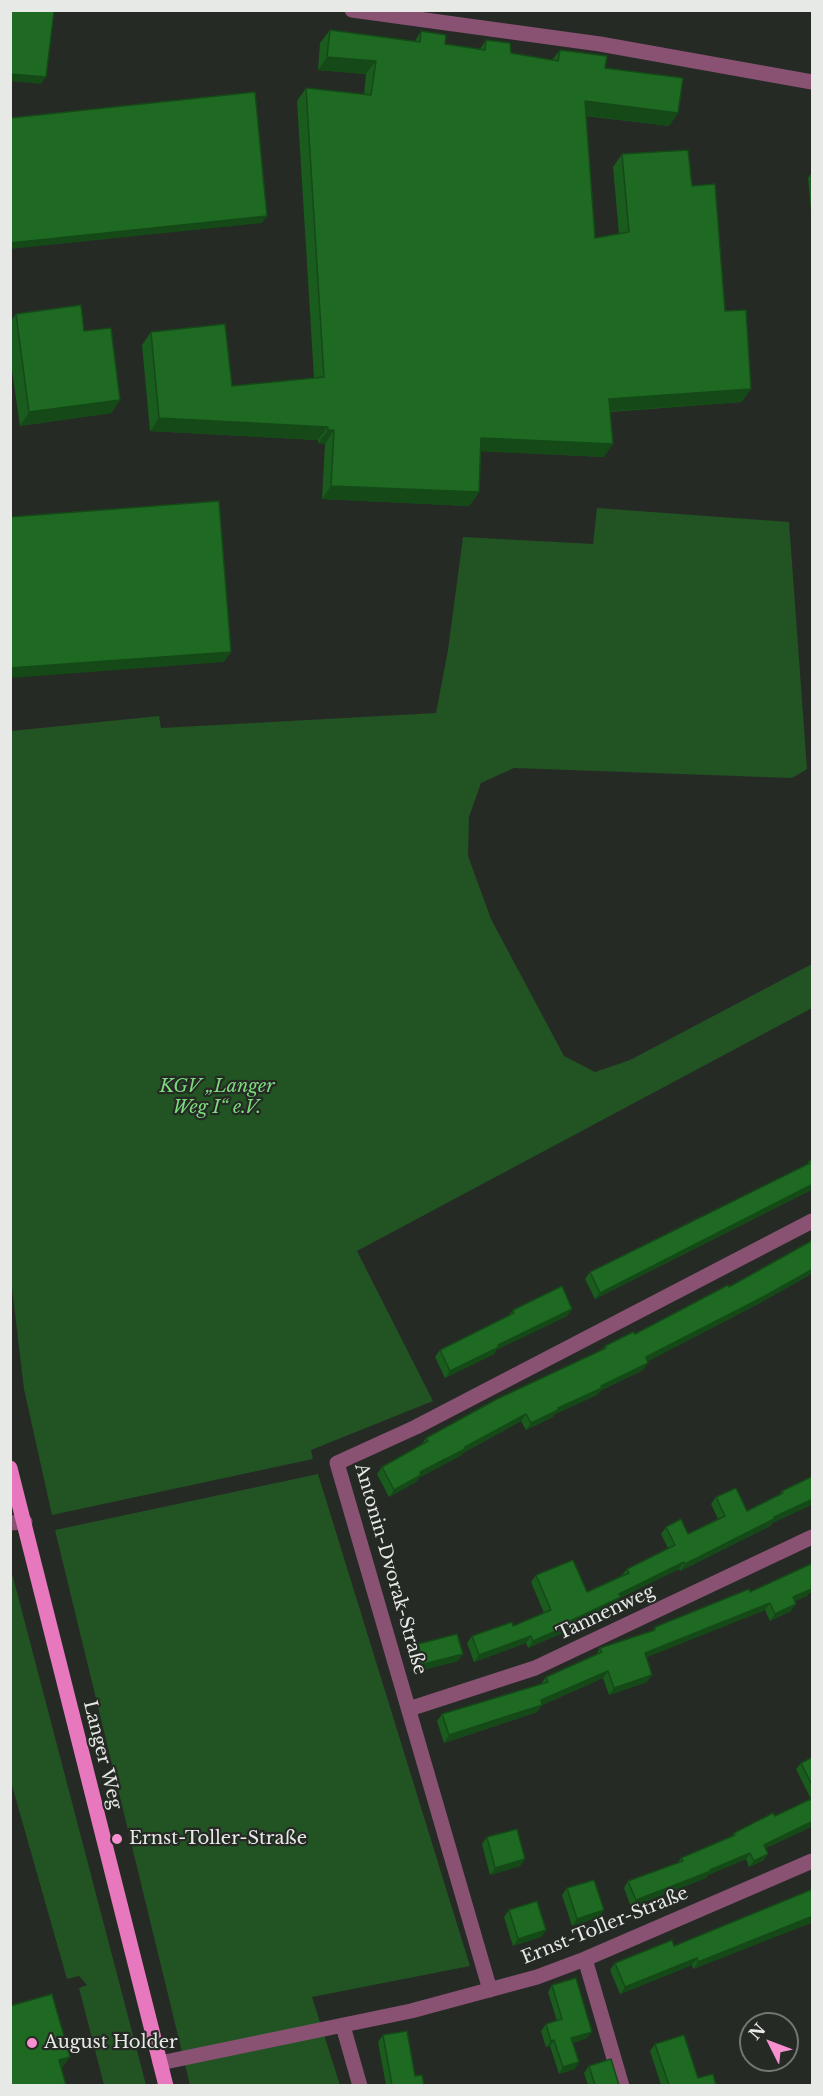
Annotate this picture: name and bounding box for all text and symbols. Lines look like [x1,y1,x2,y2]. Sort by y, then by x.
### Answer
park label: KGV „Langer Weg I“ e.V. [159,1076,275,1118]
street label: Antonin-Dvorak-Straße [349,1461,431,1677]
street label: Tannenweg [553,1581,659,1645]
street label: Langer Weg [78,1698,126,1812]
place label: Ernst-Toller-Straße [129,1828,307,1850]
marker: Ernst-Toller-Straße [110,1832,124,1846]
street label: Ernst-Toller-Straße [518,1883,692,1969]
north arrow [739,2012,799,2072]
text: N [745,2019,770,2044]
place label: August Holder [44,2032,178,2054]
marker: August Holder [25,2036,39,2050]

